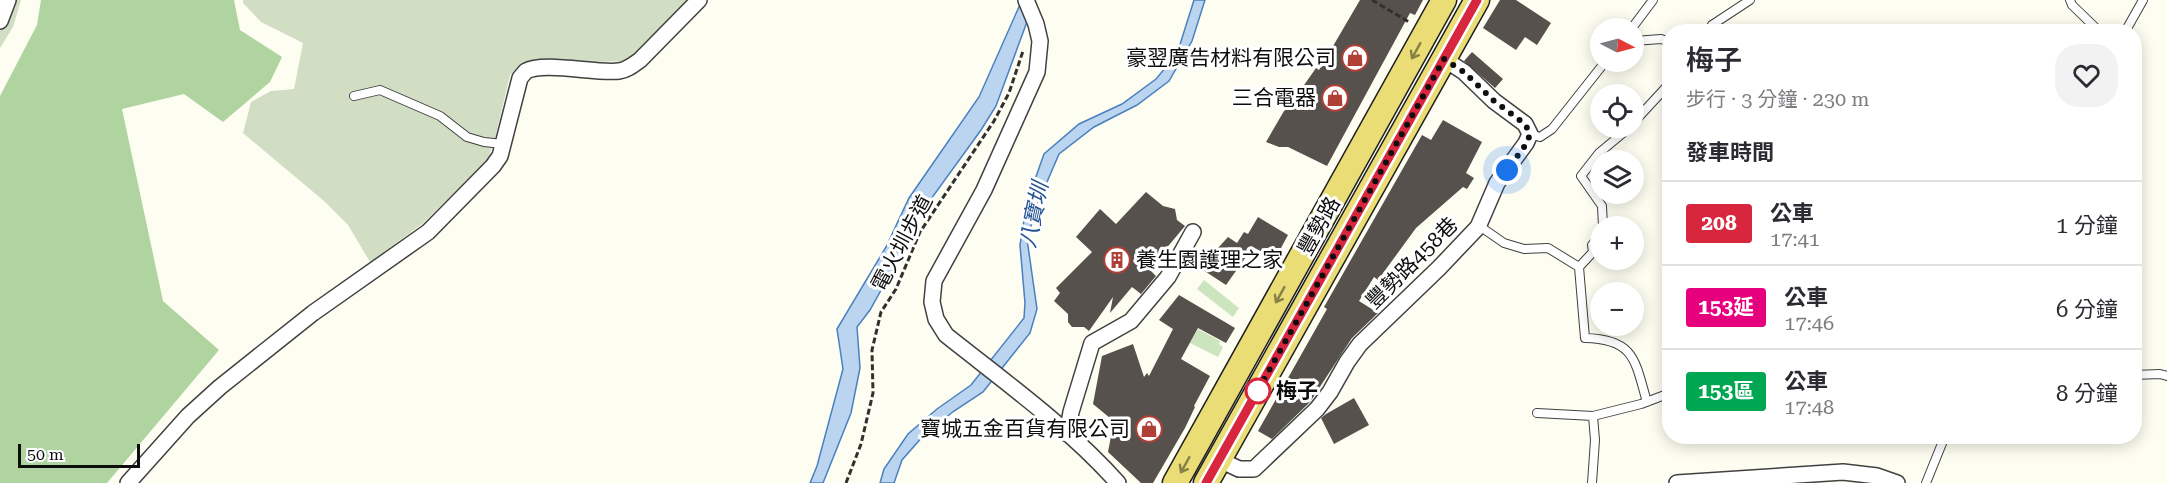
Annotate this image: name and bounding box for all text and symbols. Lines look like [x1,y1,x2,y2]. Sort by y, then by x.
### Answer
north arrow [1590,18,1644,72]
map controls [1590,18,1644,336]
one-way arrow [1409,42,1421,59]
shop icon: 豪翌廣告材料有限公司 [1340,43,1370,73]
text: 梅子 [1686,44,1742,77]
button: heart [2055,44,2118,107]
place label: 豪翌廣告材料有限公司 [1126,46,1336,70]
shop icon: 三合電器 [1320,83,1350,113]
button: locate [1590,84,1644,138]
place label: 三合電器 [1232,86,1316,110]
text: 步行 · 3 分鐘 · 230 m [1686,87,1870,111]
text: 發車時間 [1686,140,1774,165]
button: layers [1590,150,1644,204]
your location [1492,155,1522,185]
water label: 八寶圳 [1015,177,1054,250]
street label: 電火圳步道 [867,191,937,295]
street label: 豐勢路 [1293,193,1345,259]
text: 公車 [1770,201,1814,226]
text: 208 [1701,211,1737,235]
street label: 豐勢路458巷 [1361,212,1463,314]
text: 1 分鐘 [2056,213,2118,238]
button: + [1590,216,1644,270]
text: 17:41 [1770,227,1820,251]
building icon: 養生園護理之家 [1102,245,1132,275]
place label: 養生園護理之家 [1136,248,1283,272]
button: − [1590,282,1644,336]
text: 公車 [1784,285,1828,310]
one-way arrow [1274,286,1286,303]
text: 153延 [1698,295,1754,319]
text: 6 分鐘 [2056,297,2118,322]
text: 17:46 [1784,311,1834,335]
text: 公車 [1784,369,1828,394]
marker: 梅子 [1245,378,1271,404]
place label: 梅子 [1276,379,1318,403]
text: 153區 [1698,379,1754,403]
text: 8 分鐘 [2056,381,2118,406]
text: 17:48 [1784,395,1834,419]
shop icon: 寶城五金百貨有限公司 [1134,414,1164,444]
place label: 寶城五金百貨有限公司 [920,417,1130,441]
scale bar [18,441,140,468]
text: 50 m [27,445,64,464]
one-way arrow [1179,456,1191,473]

